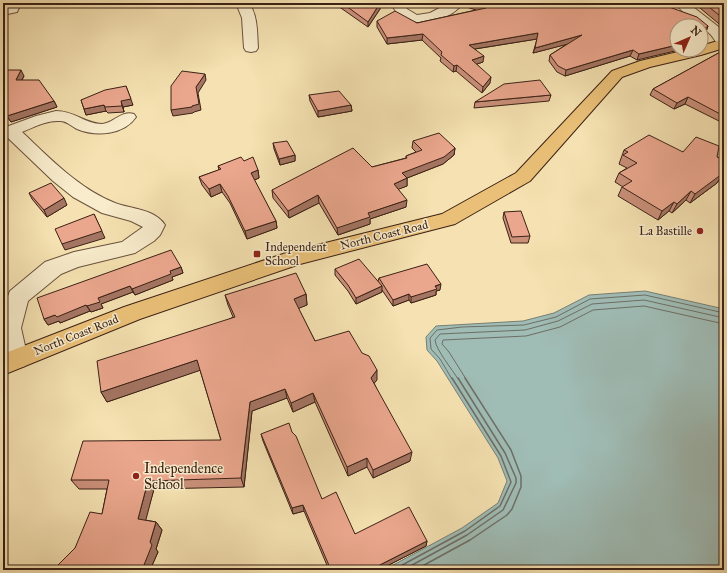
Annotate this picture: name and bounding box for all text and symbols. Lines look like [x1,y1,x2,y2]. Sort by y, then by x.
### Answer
north arrow [669,18,709,58]
text: N [688,23,704,40]
street label: North Coast Road [339,217,429,253]
place label: La Bastille [639,224,692,238]
marker: La Bastille [695,226,705,236]
place label: Independent School [265,240,328,268]
marker: Independent School [252,249,262,259]
street label: North Coast Road [32,312,120,358]
place label: Independence School [144,460,223,493]
marker: Independence School [131,471,141,481]

